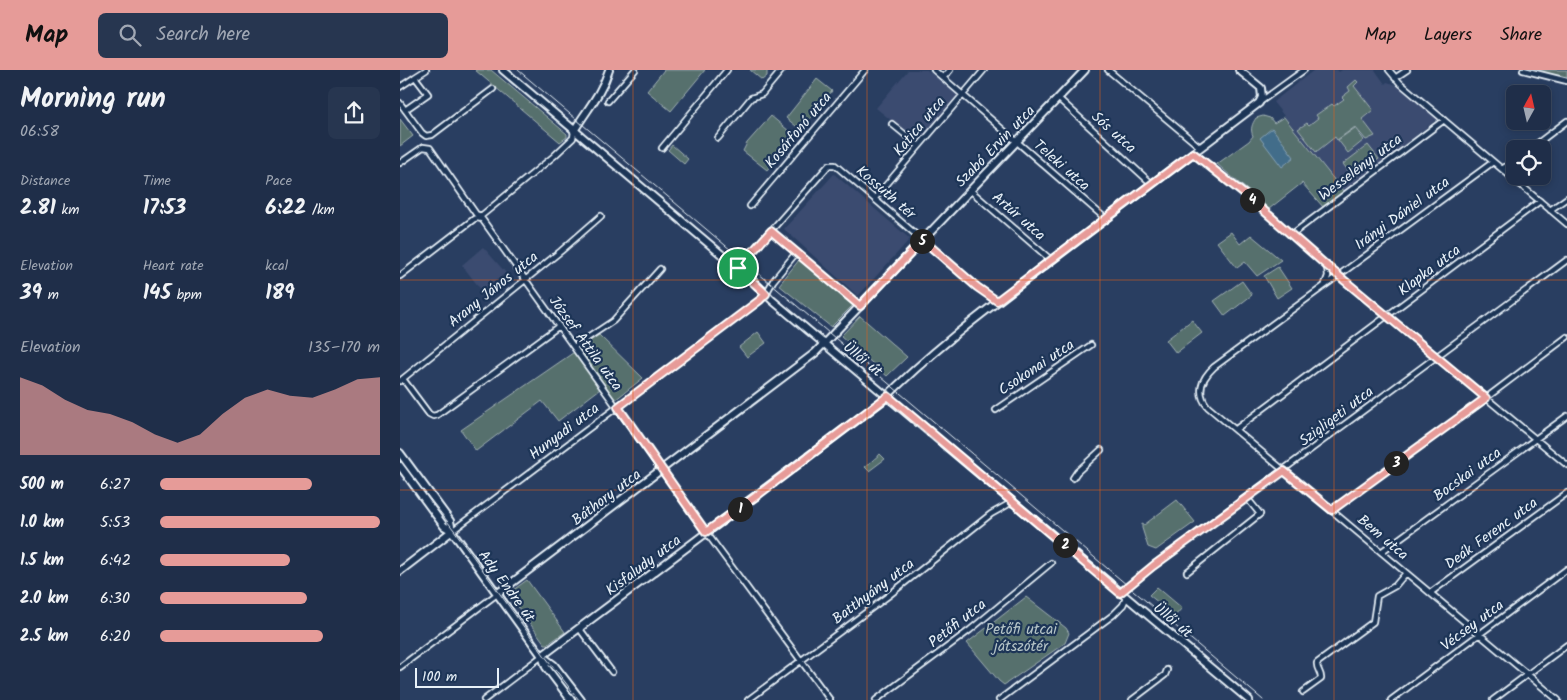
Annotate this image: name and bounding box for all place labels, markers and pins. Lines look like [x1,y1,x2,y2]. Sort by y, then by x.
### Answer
pin: 4 [1240,188,1264,212]
pin: 5 [910,228,934,254]
pin [717,247,759,289]
pin: 3 [1384,450,1408,476]
pin: 1 [728,496,752,522]
pin: 2 [1052,532,1078,558]

